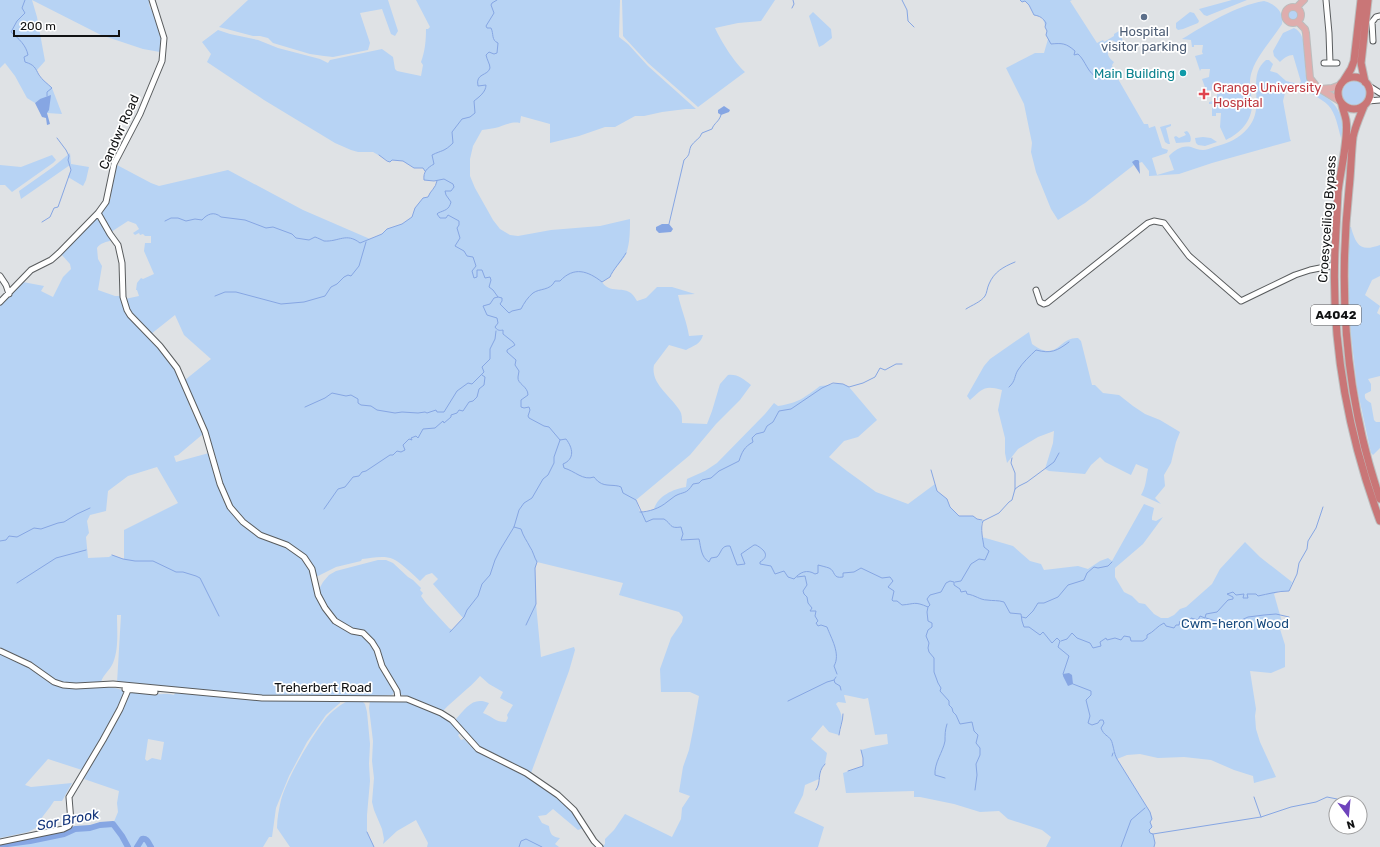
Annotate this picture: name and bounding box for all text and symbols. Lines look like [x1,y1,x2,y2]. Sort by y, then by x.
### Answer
scale bar [14,12,119,38]
marker: Hospital visitor parking [1139,12,1149,22]
text: 200 m [20,19,56,33]
place label: Hospital visitor parking [1101,24,1187,55]
place label: Main Building [1094,66,1175,82]
marker: Main Building [1178,68,1188,78]
place label: Grange University Hospital [1213,80,1321,110]
marker: Grange University Hospital [1198,88,1210,100]
street label: Candwr Road [96,92,142,172]
street label: Croesyceiliog Bypass [1315,154,1340,283]
road number: A4042 [1311,305,1361,325]
park label: Cwm-heron Wood [1181,616,1289,631]
street label: Treherbert Road [274,680,372,695]
north arrow [1328,795,1368,835]
water label: Sor Brook [35,805,101,834]
text: N [1345,817,1356,831]

